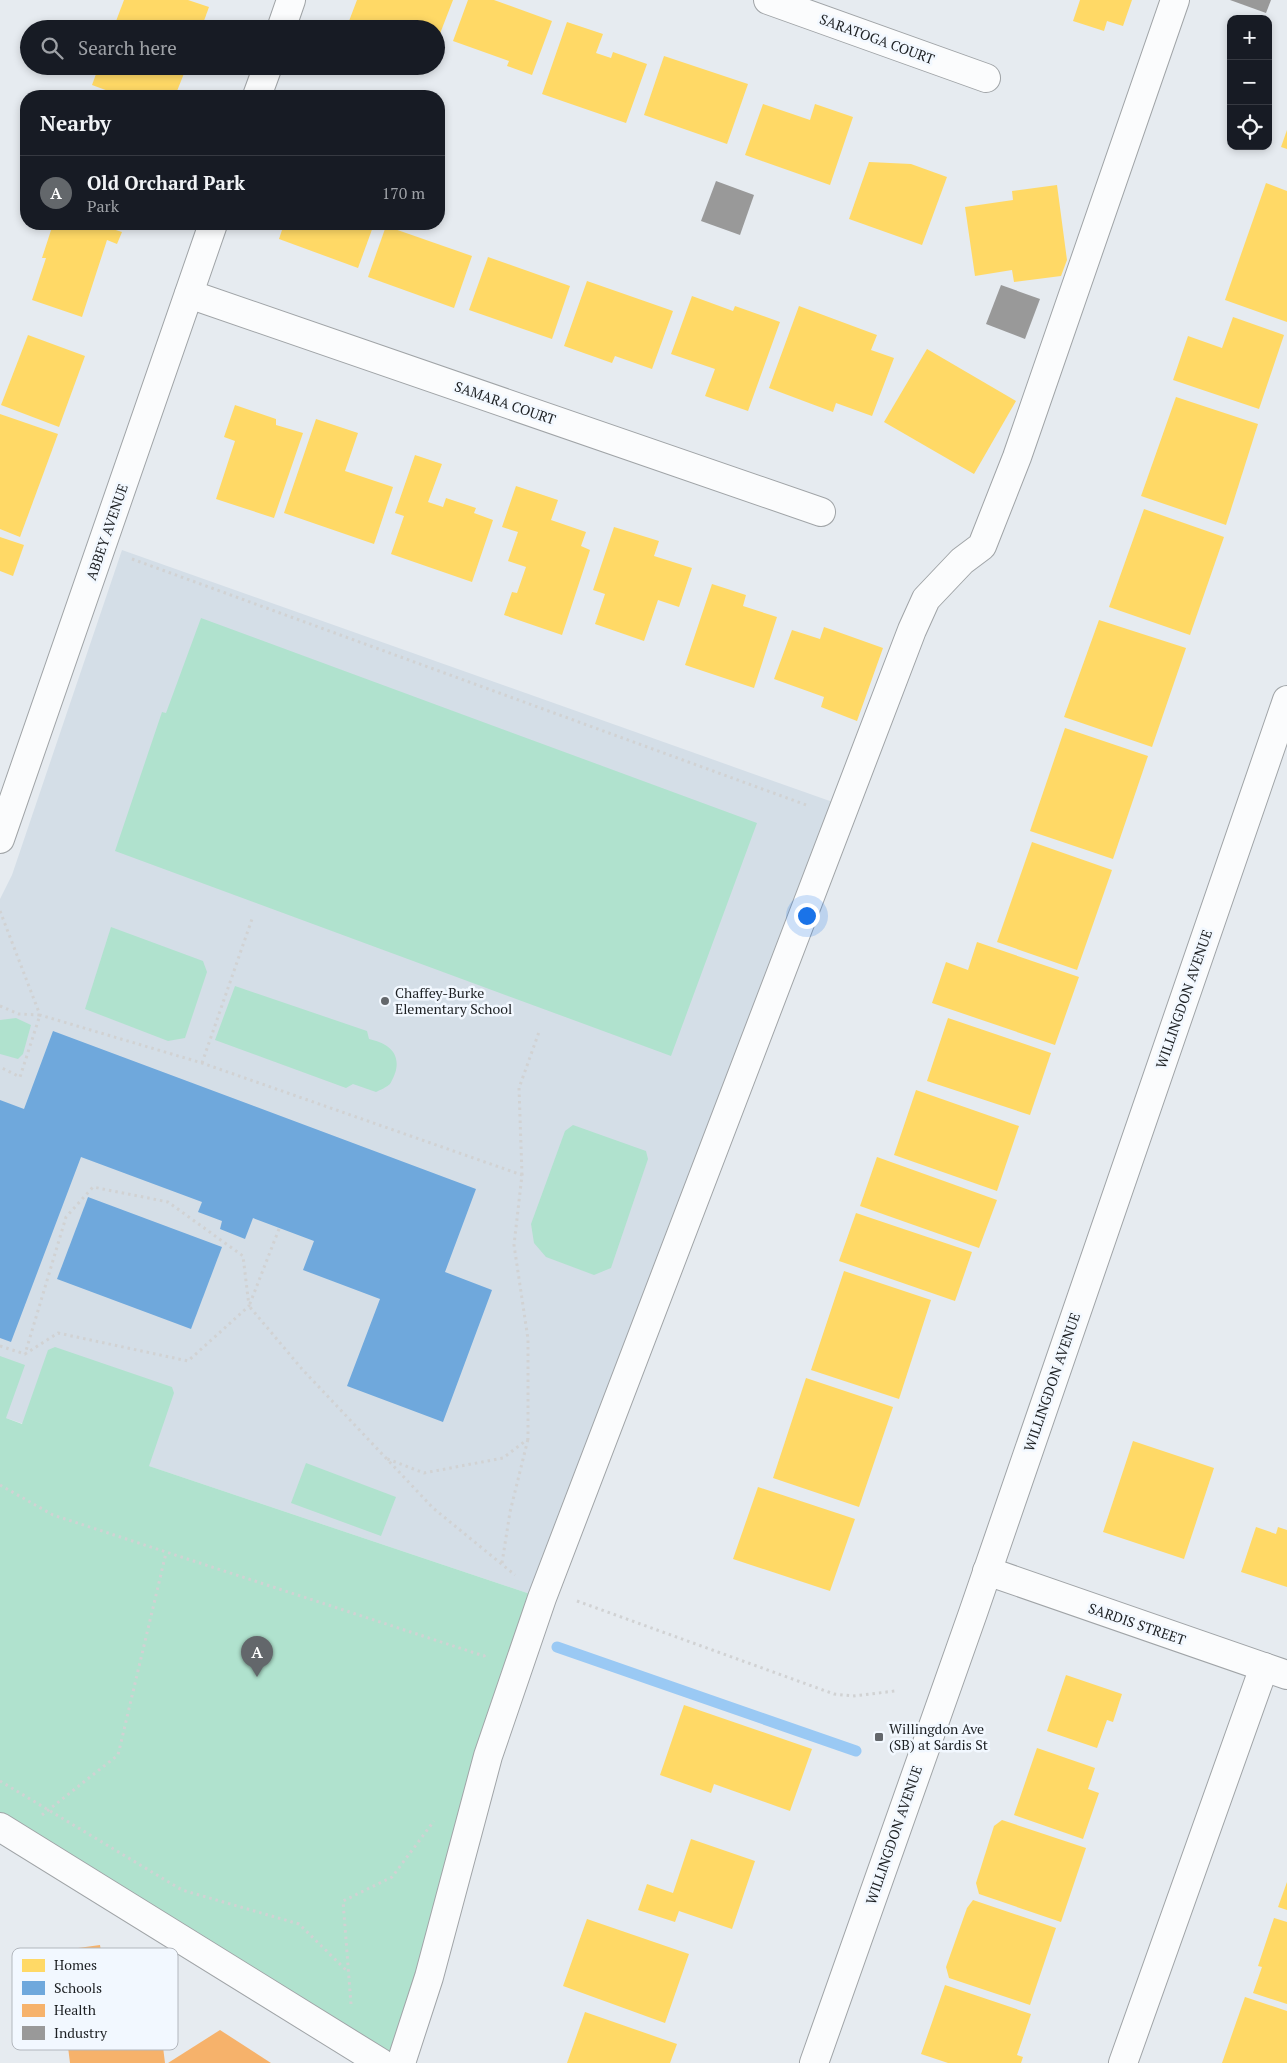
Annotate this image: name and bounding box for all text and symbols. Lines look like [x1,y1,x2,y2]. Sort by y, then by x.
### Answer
street label: SARATOGA COURT [817,9,937,68]
map controls [1227,15,1272,150]
button: + [1227,15,1272,60]
search box [20,20,445,75]
icon: search [38,34,66,62]
text: Search here [78,35,177,60]
button: − [1227,60,1272,105]
button: locate [1227,105,1272,150]
text: Nearby [40,109,111,137]
text: Old Orchard Park [87,170,245,195]
text: A [50,182,62,204]
text: 170 m [382,182,425,204]
text: Park [87,195,119,217]
street label: SAMARA COURT [452,376,559,429]
street label: ABBEY AVENUE [81,481,132,583]
your location [794,903,820,929]
street label: WILLINGDON AVENUE [1151,927,1216,1071]
place label: Chaffey-Burke Elementary School [395,983,512,1018]
marker: Chaffey-Burke Elementary School [379,995,391,1007]
street label: WILLINGDON AVENUE [1019,1310,1084,1454]
street label: SARDIS STREET [1086,1598,1189,1649]
pin: A [241,1636,273,1677]
place label: Willingdon Ave (SB) at Sardis St [889,1719,989,1754]
marker: Willingdon Ave (SB) at Sardis St [873,1731,885,1743]
street label: WILLINGDON AVENUE [861,1763,926,1907]
legend [12,1948,178,2050]
text: Homes [54,1955,97,1974]
text: Schools [54,1978,102,1997]
text: Health [54,2000,96,2019]
text: Industry [54,2023,108,2042]

